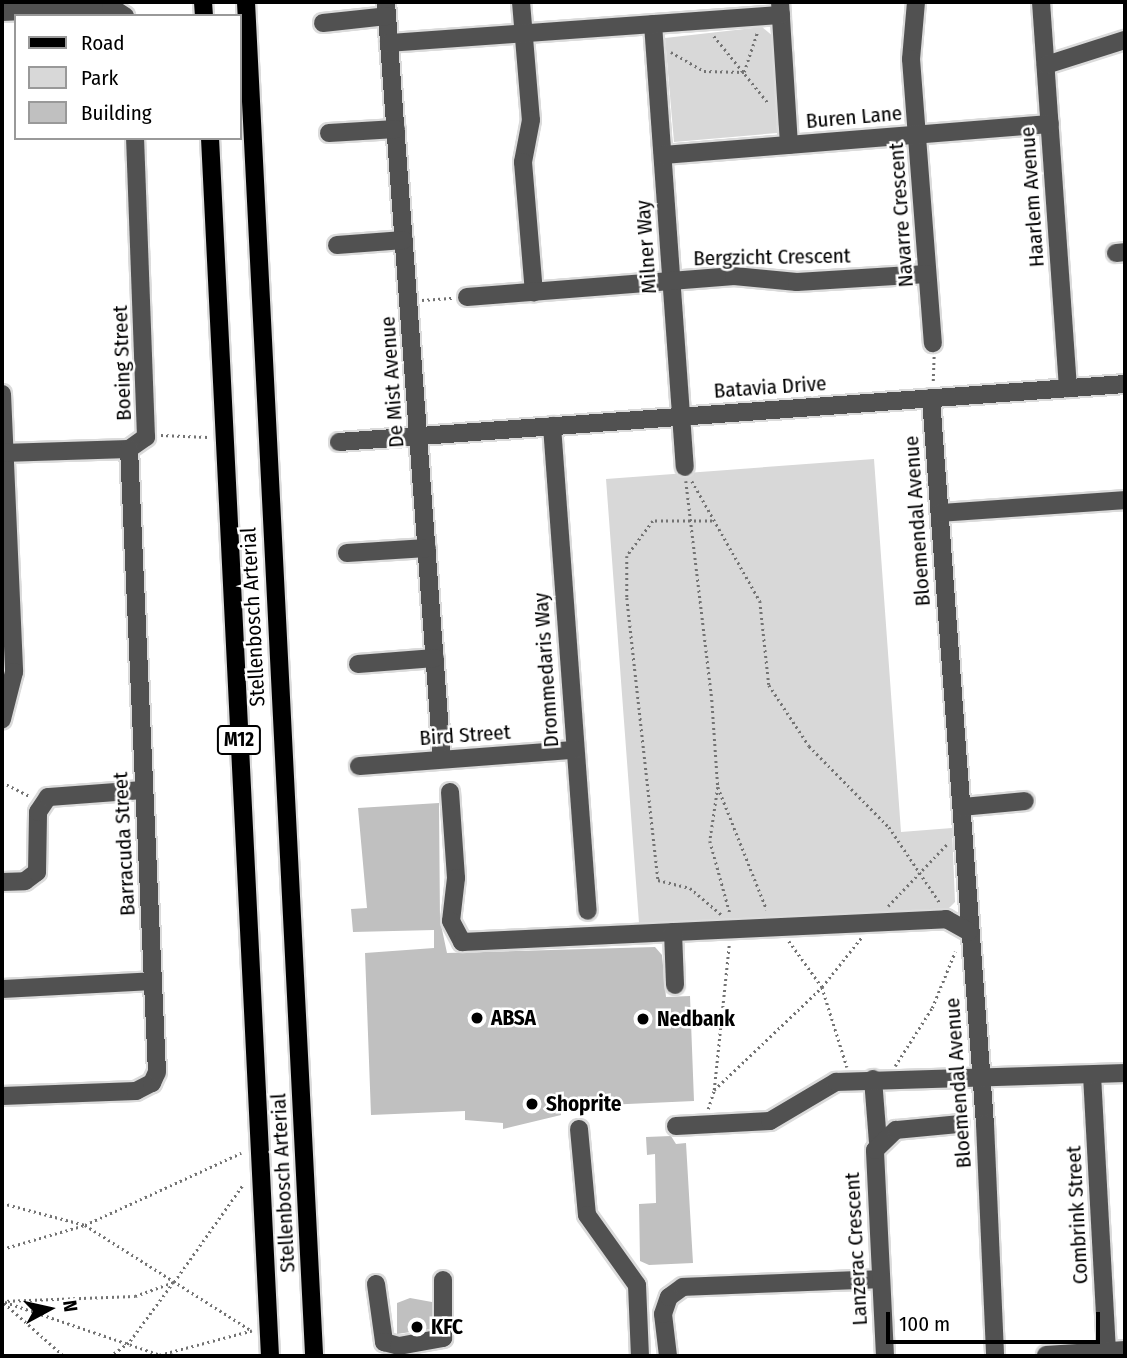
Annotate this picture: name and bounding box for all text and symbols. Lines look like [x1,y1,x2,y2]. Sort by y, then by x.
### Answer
legend [14,14,242,140]
text: Road [81,30,125,56]
text: Park [81,65,118,91]
text: Building [81,100,152,126]
street label: Buren Lane [805,100,903,134]
street label: Haarlem Avenue [1015,126,1049,268]
street label: Navarre Crescent [883,142,919,288]
street label: Milner Way [630,199,662,295]
street label: Bergzicht Crescent [693,243,851,271]
street label: Boeing Street [107,305,137,421]
street label: De Mist Avenue [375,315,409,449]
street label: Batavia Drive [713,370,827,404]
street label: Bloemendal Avenue [898,435,936,607]
street label: Stellenbosch Arterial [236,527,270,707]
street label: Drommedaris Way [528,592,564,748]
street label: Bird Street [419,719,511,751]
road number: M12 [216,724,262,755]
street label: Barracuda Street [108,771,140,917]
street label: Bloemendal Avenue [939,997,977,1169]
place label: ABSA [491,1005,536,1031]
place label: Nedbank [657,1006,735,1032]
marker: ABSA [469,1010,485,1026]
marker: Nedbank [635,1011,651,1027]
place label: Shoprite [546,1091,621,1117]
street label: Stellenbosch Arterial [266,1093,300,1273]
marker: Shoprite [524,1096,540,1112]
street label: Combrink Street [1061,1145,1093,1285]
street label: Lanzerac Crescent [839,1172,873,1326]
north arrow [14,1274,84,1344]
scale bar [889,1298,1102,1342]
text: N [58,1299,82,1313]
text: 100 m [899,1311,950,1337]
place label: KFC [431,1314,463,1340]
marker: KFC [409,1319,425,1335]

